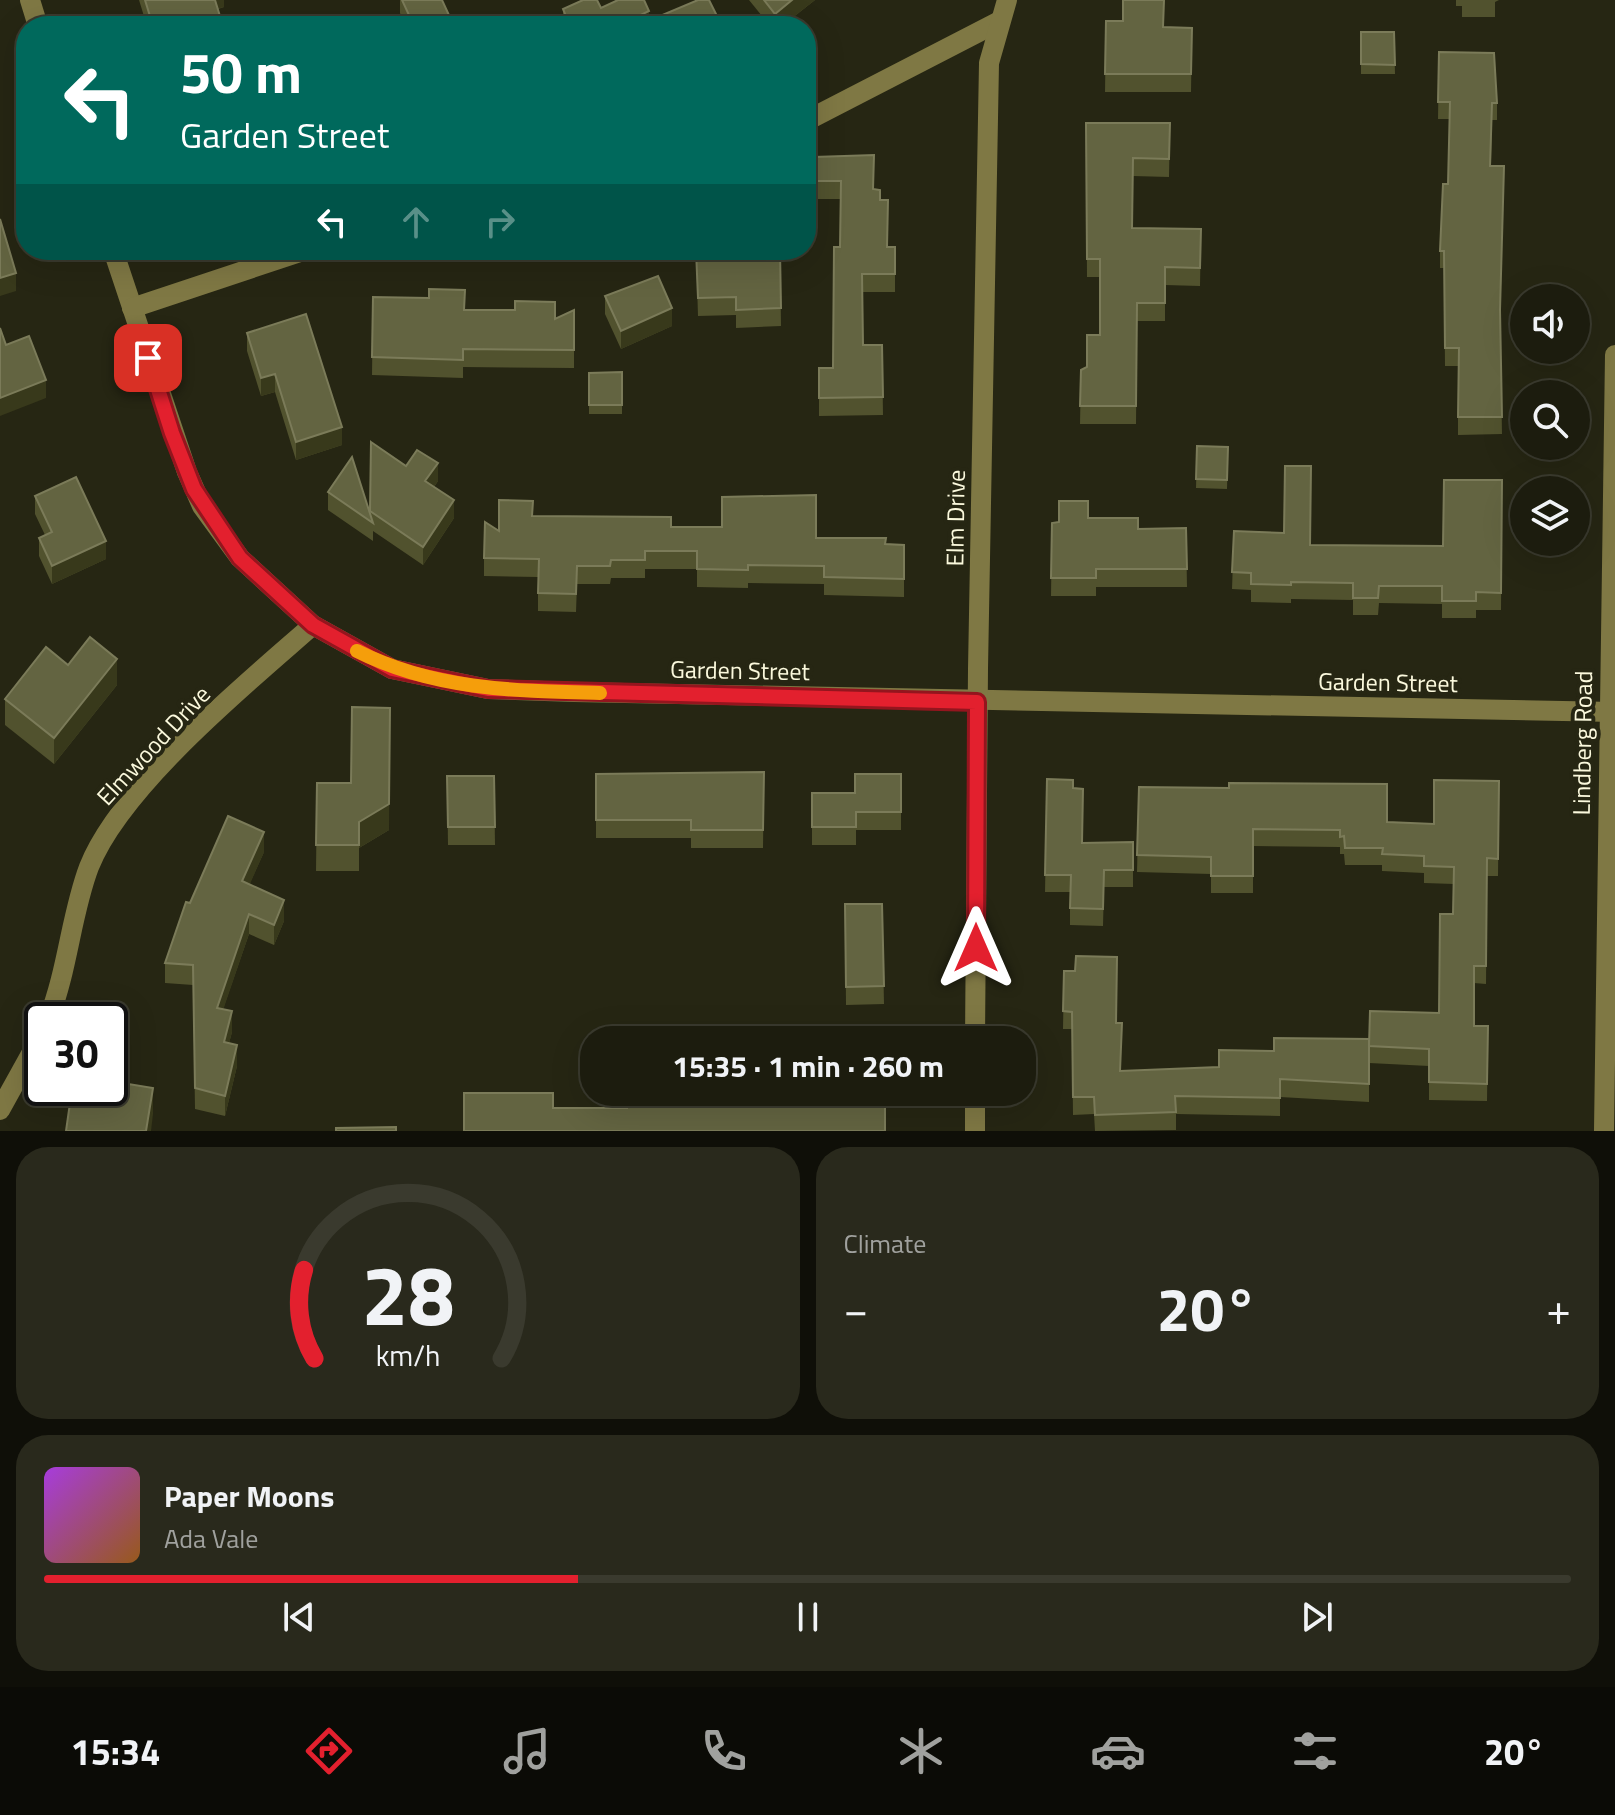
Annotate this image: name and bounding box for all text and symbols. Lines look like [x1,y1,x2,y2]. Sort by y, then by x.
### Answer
text: 50 m [180,30,302,115]
icon: left [48,48,152,152]
text: Garden Street [180,107,389,162]
icon: left [310,200,354,244]
icon: ahead [394,200,438,244]
icon: right [478,200,522,244]
map controls [1510,284,1590,556]
button: sound [1510,284,1590,364]
pin [114,324,182,392]
icon: arrive [126,336,170,380]
button: search [1510,380,1590,460]
street label: Elm Drive [936,469,974,567]
button: layers [1510,476,1590,556]
street label: Garden Street [670,651,811,689]
street label: Garden Street [1318,663,1459,701]
street label: Lindberg Road [1563,670,1601,816]
street label: Elmwood Drive [88,677,218,813]
position arrow [934,906,1018,990]
speed limit sign: 30 [24,1002,128,1106]
text: 15:35 · 1 min · 260 m [672,1043,944,1089]
text: Climate [844,1224,926,1263]
text: 28 [361,1231,454,1357]
text: 20° [1157,1263,1258,1354]
text: − [844,1275,868,1342]
text: + [1546,1275,1571,1342]
text: km/h [375,1334,440,1377]
text: Paper Moons [164,1473,334,1519]
text: Ada Vale [164,1519,258,1558]
icon: previous [277,1595,321,1639]
icon: pause [786,1595,830,1639]
icon: next [1295,1595,1339,1639]
icon: directions [301,1723,357,1779]
icon: music [499,1723,555,1779]
icon: phone [696,1723,752,1779]
icon: climate [893,1723,949,1779]
icon: car [1090,1723,1146,1779]
icon: filters [1287,1723,1343,1779]
text: 15:34 [71,1724,160,1779]
text: 20° [1484,1724,1544,1779]

